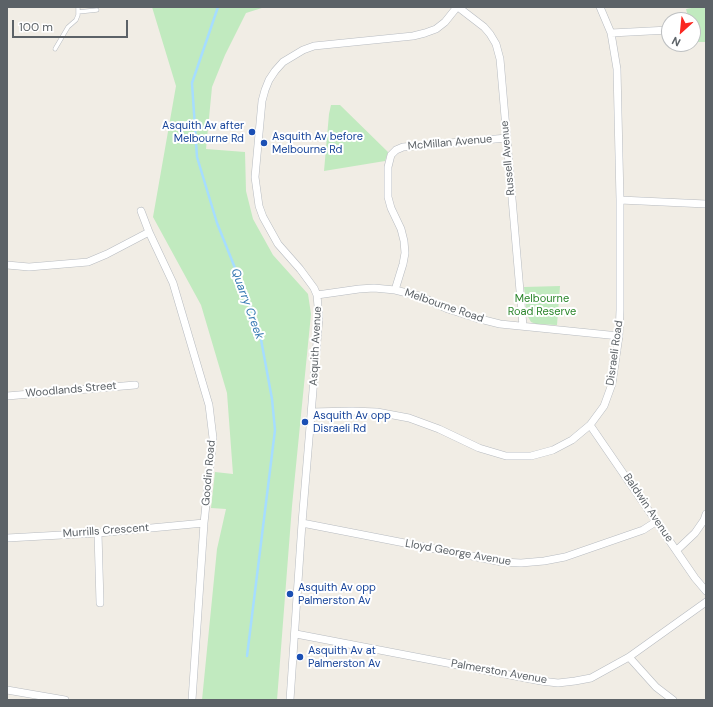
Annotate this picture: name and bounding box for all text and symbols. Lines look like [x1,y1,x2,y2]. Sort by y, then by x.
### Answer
scale bar [14,12,130,38]
north arrow [661,12,701,52]
text: 100 m [19,19,53,35]
text: N [669,34,683,50]
place label: Asquith Av after Melbourne Rd [162,119,244,145]
street label: Russell Avenue [498,120,518,196]
marker: Asquith Av after Melbourne Rd [247,127,257,137]
place label: Asquith Av before Melbourne Rd [272,130,363,156]
street label: McMillan Avenue [407,133,493,153]
marker: Asquith Av before Melbourne Rd [259,138,269,148]
water label: Quarry Creek [227,266,267,342]
street label: Melbourne Road [403,286,485,326]
park label: Melbourne Road Reserve [508,292,576,318]
street label: Asquith Avenue [307,306,325,386]
street label: Disraeli Road [604,320,626,386]
street label: Woodlands Street [25,379,117,401]
place label: Asquith Av opp Disraeli Rd [313,409,391,435]
marker: Asquith Av opp Disraeli Rd [300,417,310,427]
street label: Goodin Road [200,440,218,506]
street label: Baldwin Avenue [620,471,676,545]
street label: Murrills Crescent [62,521,150,541]
street label: Lloyd George Avenue [404,537,512,569]
place label: Asquith Av opp Palmerston Av [298,581,376,607]
marker: Asquith Av opp Palmerston Av [285,589,295,599]
place label: Asquith Av at Palmerston Av [308,644,380,670]
marker: Asquith Av at Palmerston Av [295,652,305,662]
street label: Palmerston Avenue [450,657,548,687]

